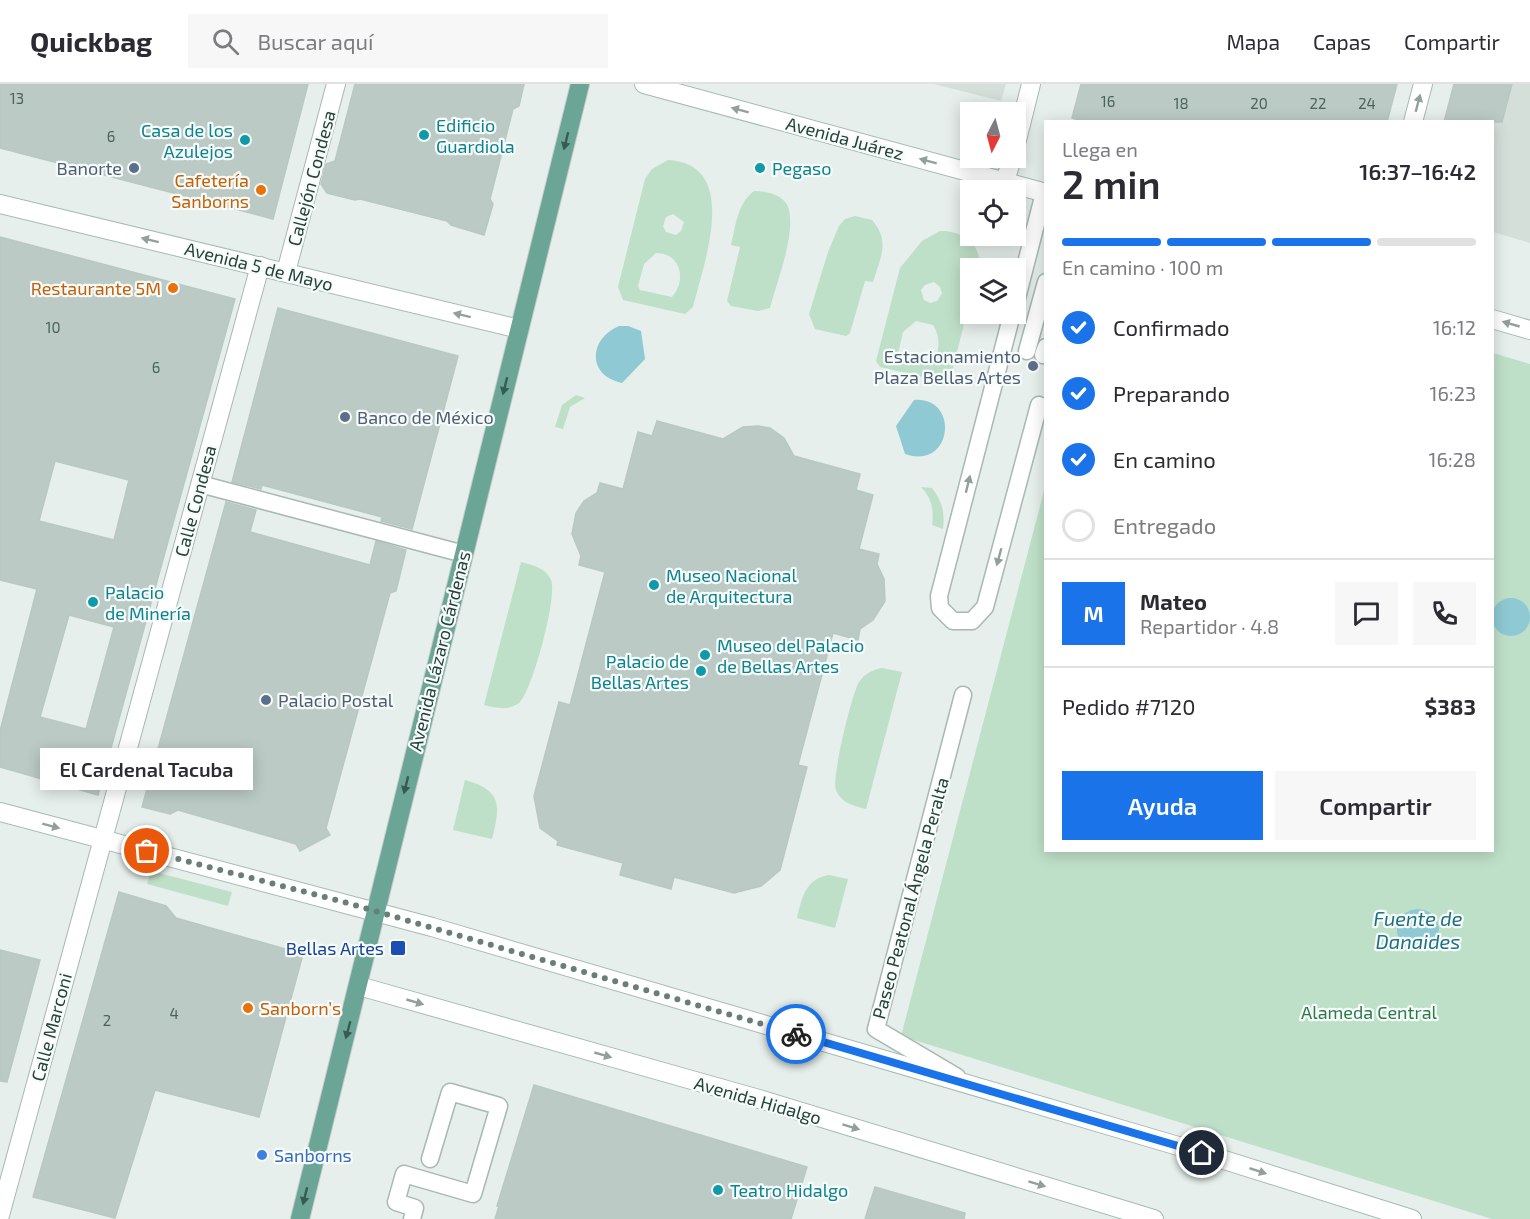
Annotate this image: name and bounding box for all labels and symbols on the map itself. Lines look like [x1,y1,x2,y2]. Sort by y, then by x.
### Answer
house number: 13 [10,89,24,107]
house number: 16 [1101,92,1115,110]
house number: 18 [1173,94,1189,112]
house number: 20 [1250,94,1268,112]
house number: 22 [1310,94,1326,112]
house number: 24 [1358,94,1376,112]
one-way arrow [1413,94,1423,112]
north arrow [960,102,1026,168]
one-way arrow [731,105,749,114]
street label: Callejón Condesa [282,108,340,248]
street label: Avenida Juárez [784,112,906,164]
place label: Edificio Guardiola [436,114,515,157]
place label: Casa de los Azulejos [141,119,233,162]
house number: 6 [107,127,115,145]
marker: Edificio Guardiola [417,128,431,142]
one-way arrow [560,132,570,150]
marker: Casa de los Azulejos [238,133,252,147]
one-way arrow [919,156,937,165]
place label: Banorte [57,157,122,179]
place label: Pegaso [772,157,831,179]
marker: Banorte [127,161,141,175]
marker: Pegaso [753,161,767,175]
place label: Cafetería Sanborns [171,169,249,212]
marker: Cafetería Sanborns [254,183,268,197]
one-way arrow [141,234,159,244]
street label: Avenida 5 de Mayo [183,237,335,295]
place label: Restaurante 5M [31,277,161,299]
marker: Restaurante 5M [166,281,180,295]
one-way arrow [453,309,471,319]
house number: 10 [45,318,61,336]
one-way arrow [1502,319,1520,328]
place label: Estacionamiento Plaza Bellas Artes [874,345,1021,388]
house number: 6 [152,358,160,376]
marker: Estacionamiento Plaza Bellas Artes [1026,359,1040,373]
one-way arrow [500,376,510,395]
place label: Banco de México [357,406,494,428]
marker: Banco de México [338,410,352,424]
street label: Calle Condesa [170,443,220,559]
one-way arrow [963,475,973,494]
one-way arrow [993,548,1003,566]
street label: Avenida Lázaro Cárdenas [404,549,474,753]
place label: Museo Nacional de Arquitectura [666,564,797,607]
marker: Museo Nacional de Arquitectura [647,578,661,592]
place label: Palacio de Minería [105,581,191,624]
marker: Palacio de Minería [86,595,100,609]
place label: Museo del Palacio de Bellas Artes [717,634,864,677]
marker: Museo del Palacio de Bellas Artes [698,648,712,662]
place label: Palacio de Bellas Artes [591,650,689,693]
marker: Palacio de Bellas Artes [694,664,708,678]
place label: Palacio Postal [278,689,394,711]
marker: Palacio Postal [259,693,273,707]
callout: El Cardenal Tacuba [40,749,254,791]
street label: Paseo Peatonal Ángela Peralta [867,775,953,1021]
one-way arrow [401,776,411,795]
one-way arrow [42,821,61,831]
pin [121,825,172,876]
water label: Fuente de Danaides [1373,906,1463,953]
place label: Bellas Artes [286,937,384,959]
marker: Bellas Artes [389,939,407,957]
street label: Calle Marconi [26,971,76,1083]
place label: Sanborn’s [260,997,341,1019]
one-way arrow [406,998,424,1007]
marker: Sanborn’s [241,1001,255,1015]
park label: Alameda Central [1301,1001,1438,1023]
house number: 4 [169,1004,179,1022]
courier [766,1004,826,1064]
house number: 2 [103,1011,111,1029]
one-way arrow [343,1021,352,1039]
one-way arrow [594,1051,612,1060]
street label: Avenida Hidalgo [692,1071,824,1129]
one-way arrow [842,1123,860,1132]
pin [1176,1127,1227,1178]
place label: Sanborns [274,1144,352,1166]
marker: Sanborns [255,1148,269,1162]
one-way arrow [1249,1166,1267,1176]
place label: Teatro Hidalgo [730,1179,848,1201]
one-way arrow [1028,1180,1046,1189]
marker: Teatro Hidalgo [711,1183,725,1197]
one-way arrow [300,1187,310,1205]

